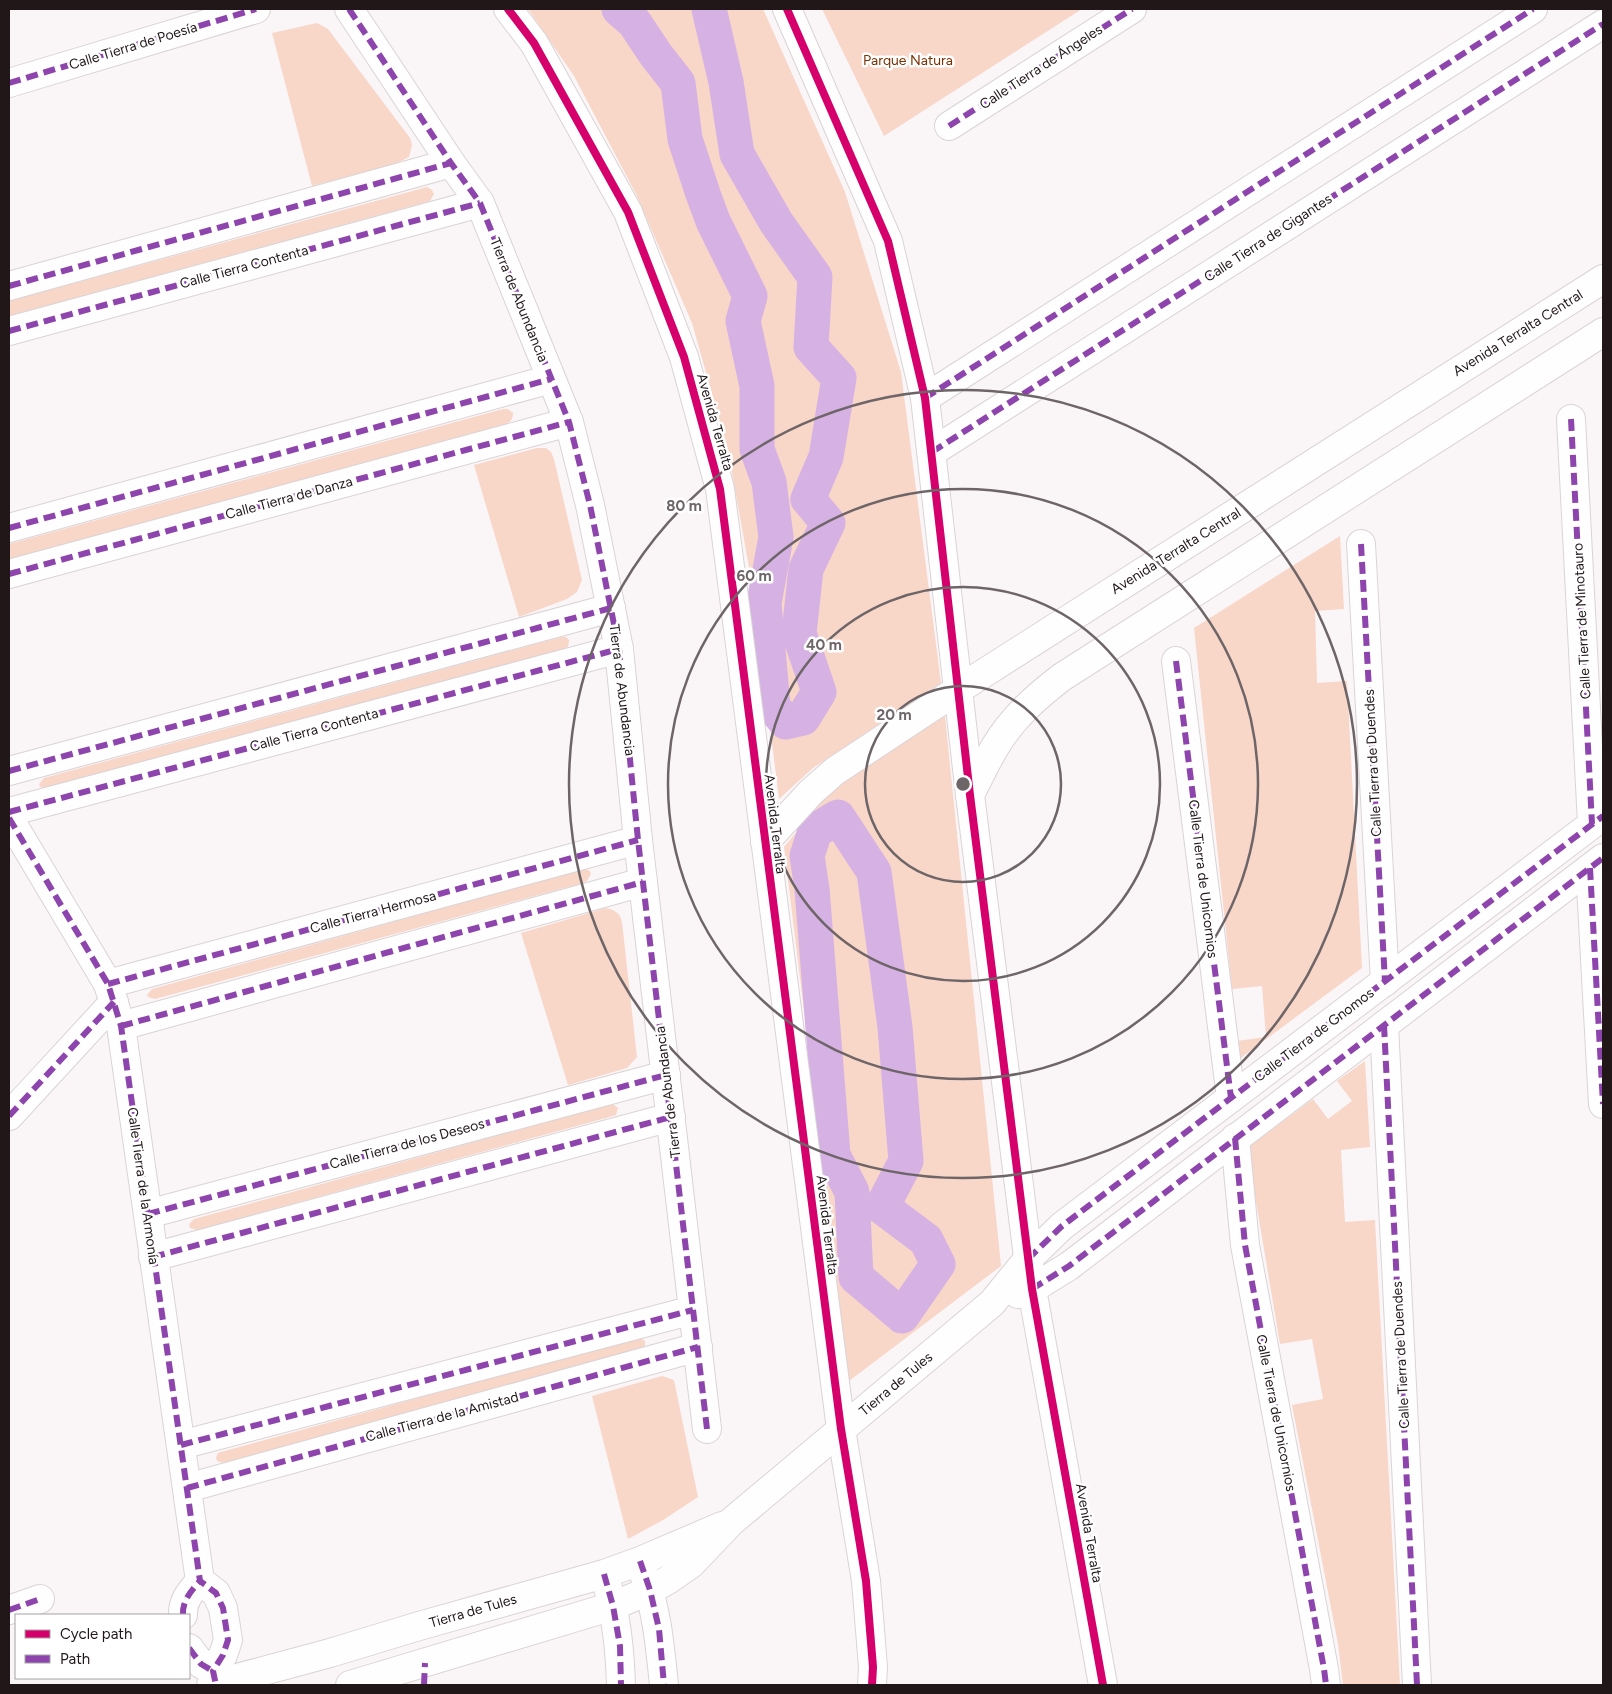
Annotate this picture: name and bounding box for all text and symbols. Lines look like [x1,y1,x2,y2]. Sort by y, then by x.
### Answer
street label: Calle Tierra de Poesía [67,18,199,74]
street label: Calle Tierra de Ángeles [976,21,1106,113]
park label: Parque Natura [863,52,953,69]
street label: Calle Tierra de Gigantes [1201,190,1335,286]
street label: Tierra de Abundancia [486,235,552,365]
street label: Calle Tierra Contenta [178,242,310,292]
street label: Avenida Terralta Central [1450,286,1586,380]
street label: Avenida Terralta [693,371,737,473]
street label: Calle Tierra de Danza [223,473,355,523]
text: 80 m [666,497,702,515]
street label: Avenida Terralta Central [1108,504,1244,598]
street label: Calle Tierra de Minotauro [1569,542,1595,700]
text: 60 m [736,567,772,585]
street label: Tierra de Abundancia [605,623,639,757]
text: 40 m [806,636,842,654]
street label: Calle Tierra de Duendes [1361,689,1385,837]
street label: Calle Tierra Contenta [248,705,380,755]
text: 20 m [876,706,912,724]
street label: Avenida Terralta [760,773,790,875]
centre of rings [954,775,972,793]
street label: Calle Tierra de Unicornios [1185,799,1221,959]
street label: Calle Tierra Hermosa [308,887,438,937]
street label: Calle Tierra de Gnomos [1251,984,1377,1086]
street label: Tierra de Abundancia [651,1025,685,1159]
street label: Calle Tierra de la Armonía [124,1106,162,1266]
street label: Calle Tierra de los Deseos [328,1115,486,1173]
street label: Avenida Terralta [812,1174,842,1276]
street label: Calle Tierra de Duendes [1389,1281,1413,1429]
street label: Calle Tierra de Unicornios [1252,1333,1300,1493]
street label: Tierra de Tules [856,1349,936,1419]
street label: Calle Tierra de la Amistad [364,1388,520,1446]
street label: Avenida Terralta [1072,1482,1106,1584]
street label: Tierra de Tules [427,1590,519,1632]
legend [15,1614,190,1679]
text: Cycle path [60,1625,132,1643]
text: Path [60,1650,90,1668]

